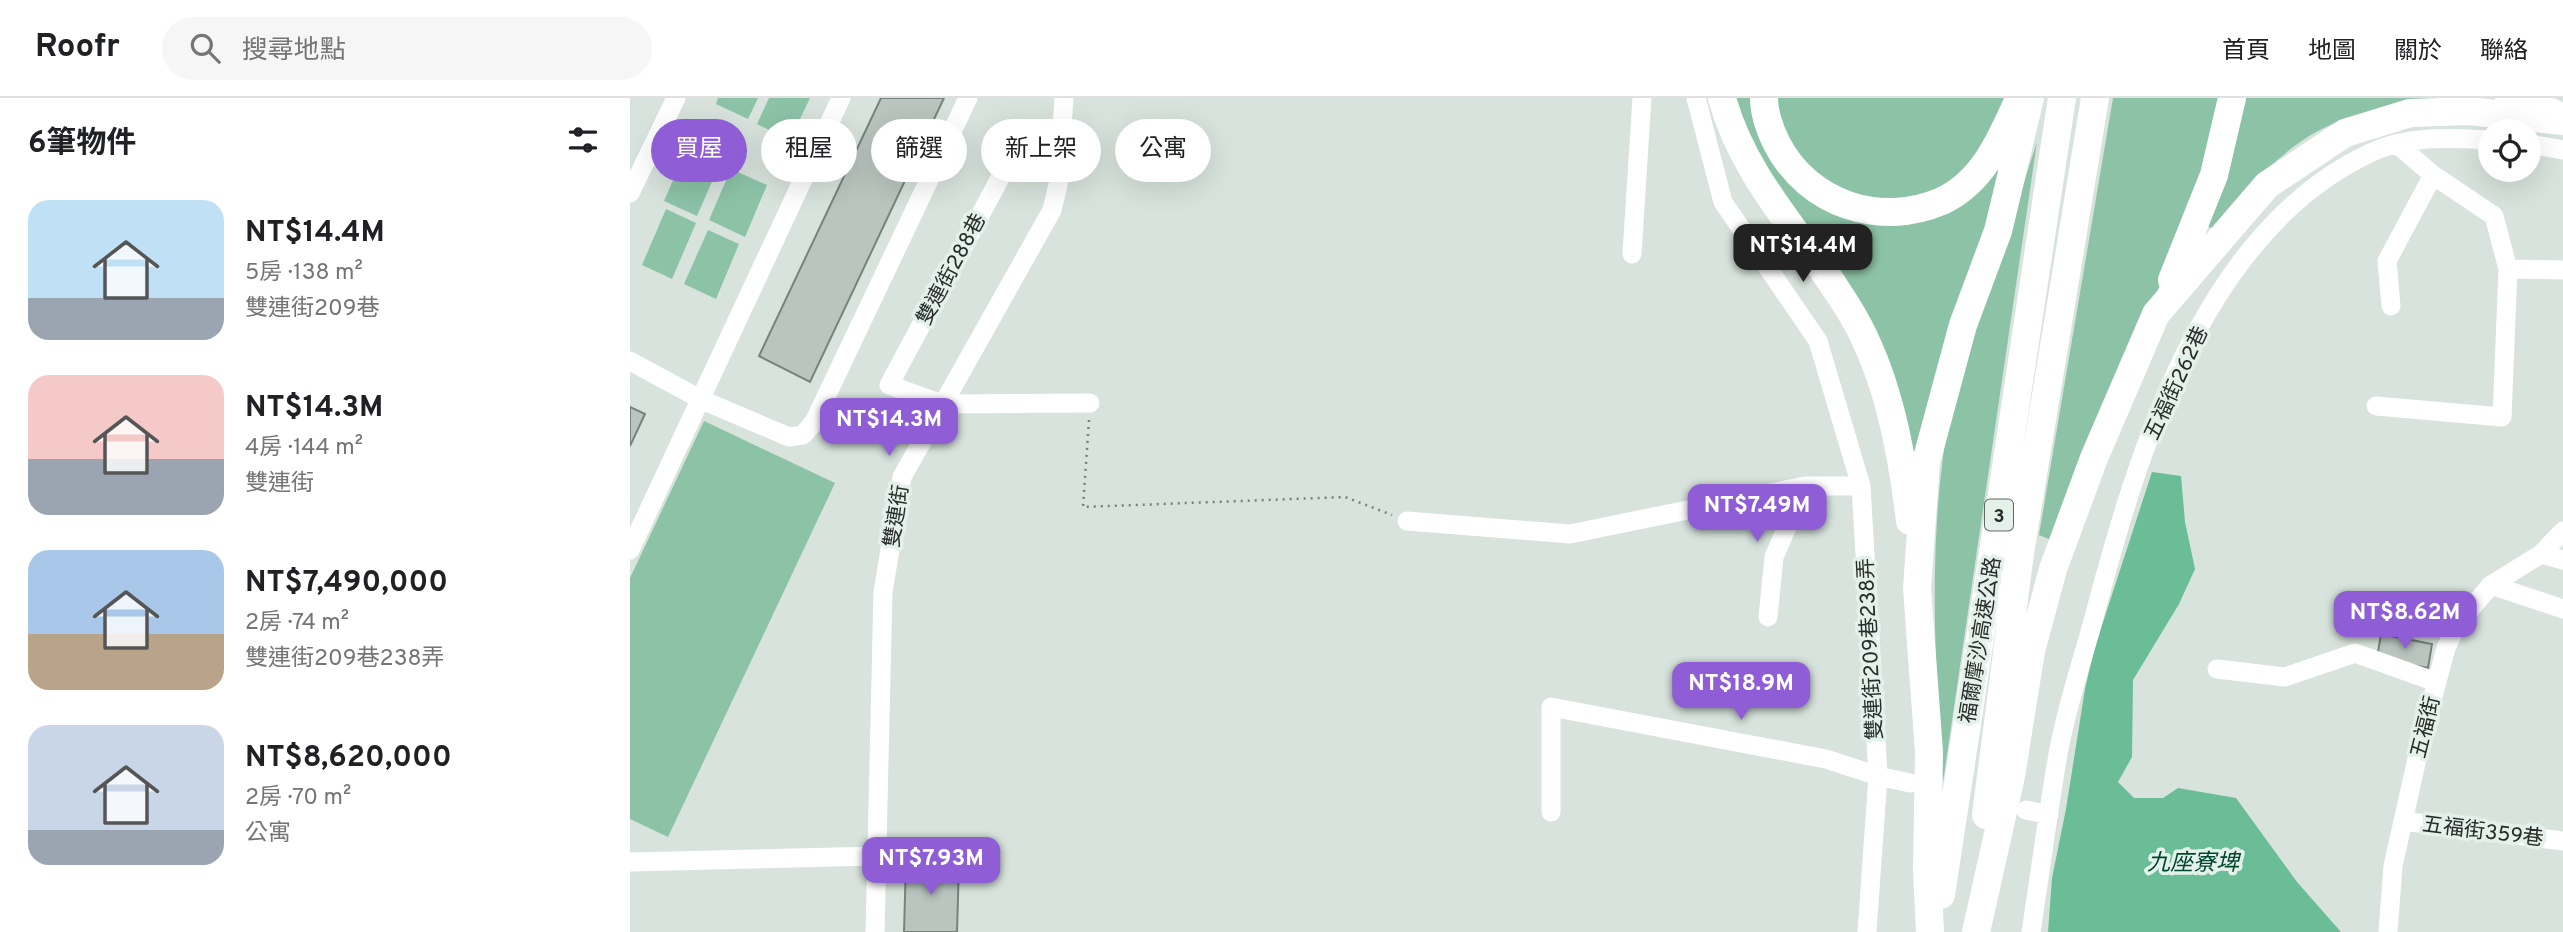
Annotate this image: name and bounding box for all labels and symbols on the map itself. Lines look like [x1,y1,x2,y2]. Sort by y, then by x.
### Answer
street label: 雙連街288巷 [912,209,993,330]
pin: NT$14.4M [1731,225,1875,284]
street label: 五福街262巷 [2139,323,2215,445]
pin: NT$14.3M [817,398,961,458]
street label: 雙連街 [879,483,916,549]
pin: NT$7.49M [1685,484,1829,544]
road number: 3 [1985,500,2013,530]
street label: 福爾摩沙高速公路 [1955,555,2008,725]
street label: 雙連街209巷238弄 [1853,557,1890,741]
pin: NT$8.62M [2333,592,2477,651]
pin: NT$18.9M [1669,662,1813,722]
street label: 五福街 [2406,694,2447,761]
street label: 五福街359巷 [2421,812,2545,853]
pin: NT$7.93M [859,838,1003,897]
water label: 九座寮埤 [2147,850,2242,879]

